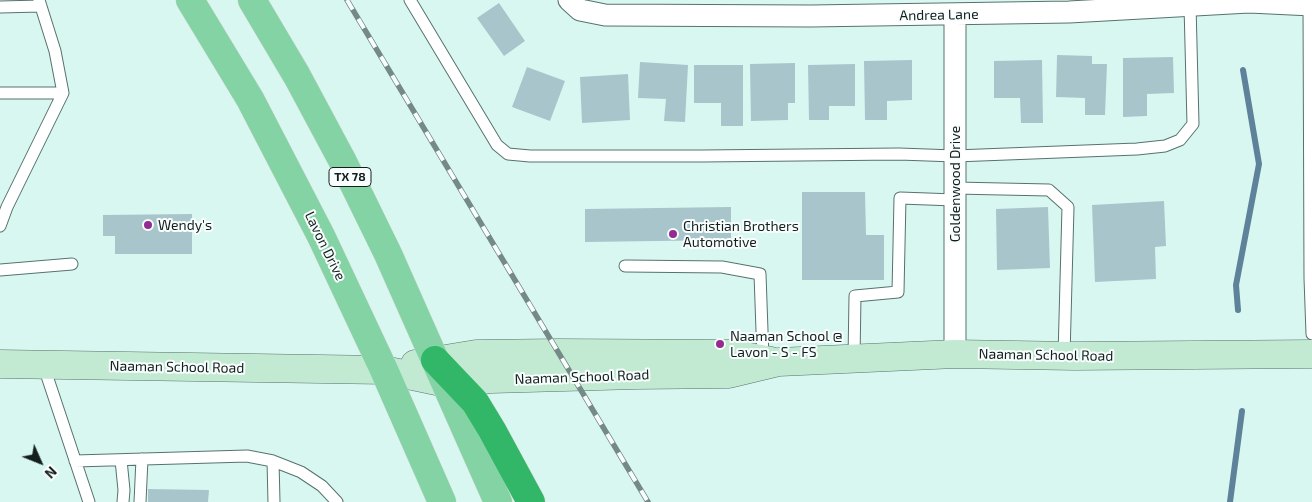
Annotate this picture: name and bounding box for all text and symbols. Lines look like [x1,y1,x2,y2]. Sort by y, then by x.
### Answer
street label: Andrea Lane [899,6,979,24]
street label: Goldenwood Drive [947,126,963,242]
road number: TX 78 [329,168,371,186]
street label: Lavon Drive [301,209,349,283]
place label: Wendy's [158,217,212,233]
place label: Christian Brothers Automotive [683,218,799,250]
marker: Wendy's [142,219,154,231]
marker: Christian Brothers Automotive [667,228,679,240]
place label: Naaman School @ Lavon - S - FS [730,328,843,361]
marker: Naaman School @ Lavon - S - FS [714,338,726,350]
street label: Naaman School Road [979,345,1113,365]
street label: Naaman School Road [110,357,244,377]
street label: Naaman School Road [514,366,650,388]
north arrow [15,437,65,487]
text: N [42,463,61,482]

